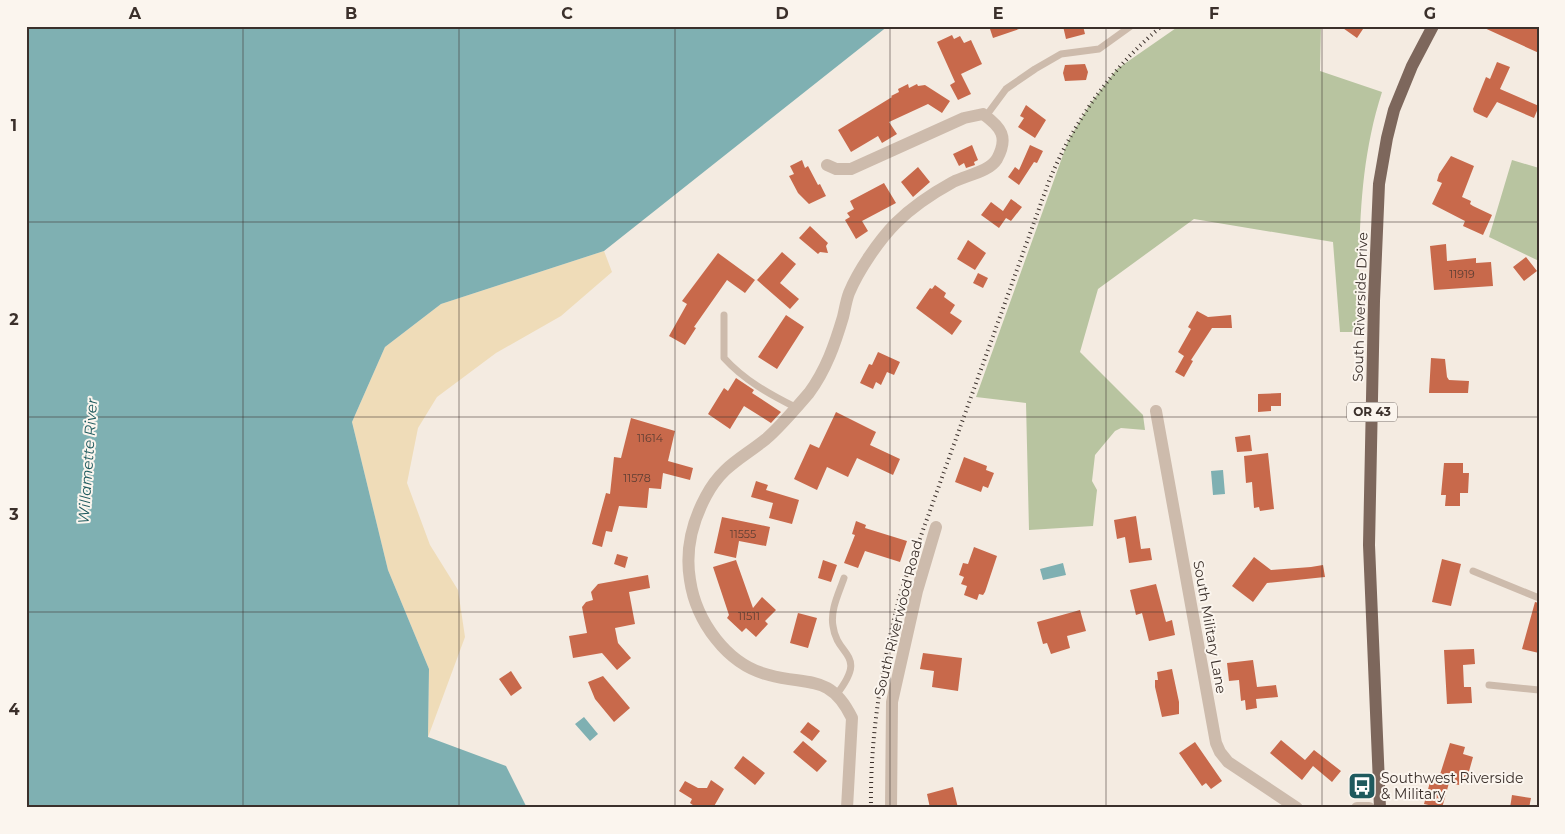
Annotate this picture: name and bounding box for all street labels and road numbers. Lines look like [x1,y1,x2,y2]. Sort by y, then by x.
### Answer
street label: South Riverside Drive [1348,232,1372,382]
road number: OR 43 [1347,402,1397,422]
street label: South Riverwood Road [870,538,926,698]
street label: South Military Lane [1189,559,1231,695]

